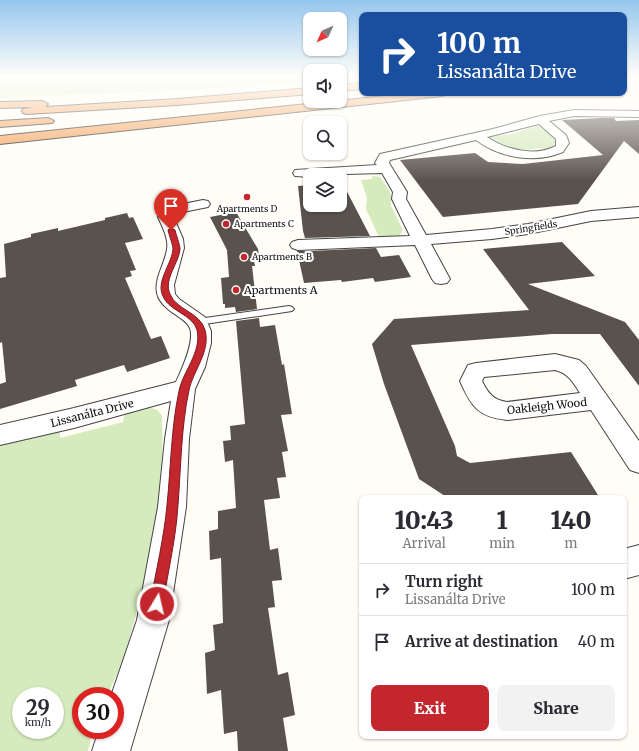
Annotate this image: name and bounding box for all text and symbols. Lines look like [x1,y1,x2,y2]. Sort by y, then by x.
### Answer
north arrow [303,12,347,56]
map controls [303,12,347,212]
text: 100 m [437,25,521,61]
icon: right [371,28,423,80]
text: Lissanálta Drive [437,60,576,83]
button: sound [303,64,347,108]
button: search [303,116,347,160]
button: layers [303,168,347,212]
pin [154,189,188,230]
marker: Apartments D [242,192,252,202]
icon: arrive [160,195,182,217]
place label: Apartments D [216,203,278,214]
place label: Apartments C [233,218,294,229]
street label: Springfields [504,218,558,237]
marker: Apartments C [221,219,231,229]
place label: Apartments B [251,251,312,262]
marker: Apartments B [239,252,249,262]
place label: Apartments A [243,283,318,297]
marker: Apartments A [231,285,241,295]
street label: Oakleigh Wood [506,395,588,417]
street label: Lissanálta Drive [49,396,135,430]
text: 10:43 [394,505,454,536]
text: 1 [496,505,508,536]
text: 140 [550,505,592,536]
text: Arrival [402,535,446,552]
text: min [489,535,515,552]
text: m [565,535,577,552]
text: Turn right [405,572,483,591]
icon: right [371,579,393,601]
text: 100 m [571,580,615,599]
position arrow [136,583,178,625]
text: Lissanálta Drive [405,591,506,608]
icon: arrive [371,631,393,653]
text: Arrive at destination [405,632,558,651]
text: 40 m [578,632,615,651]
button: Exit [371,685,489,731]
button: Share [497,685,615,731]
speed limit sign: 30 [72,687,124,739]
text: 29 [26,695,50,720]
text: km/h [25,716,51,729]

